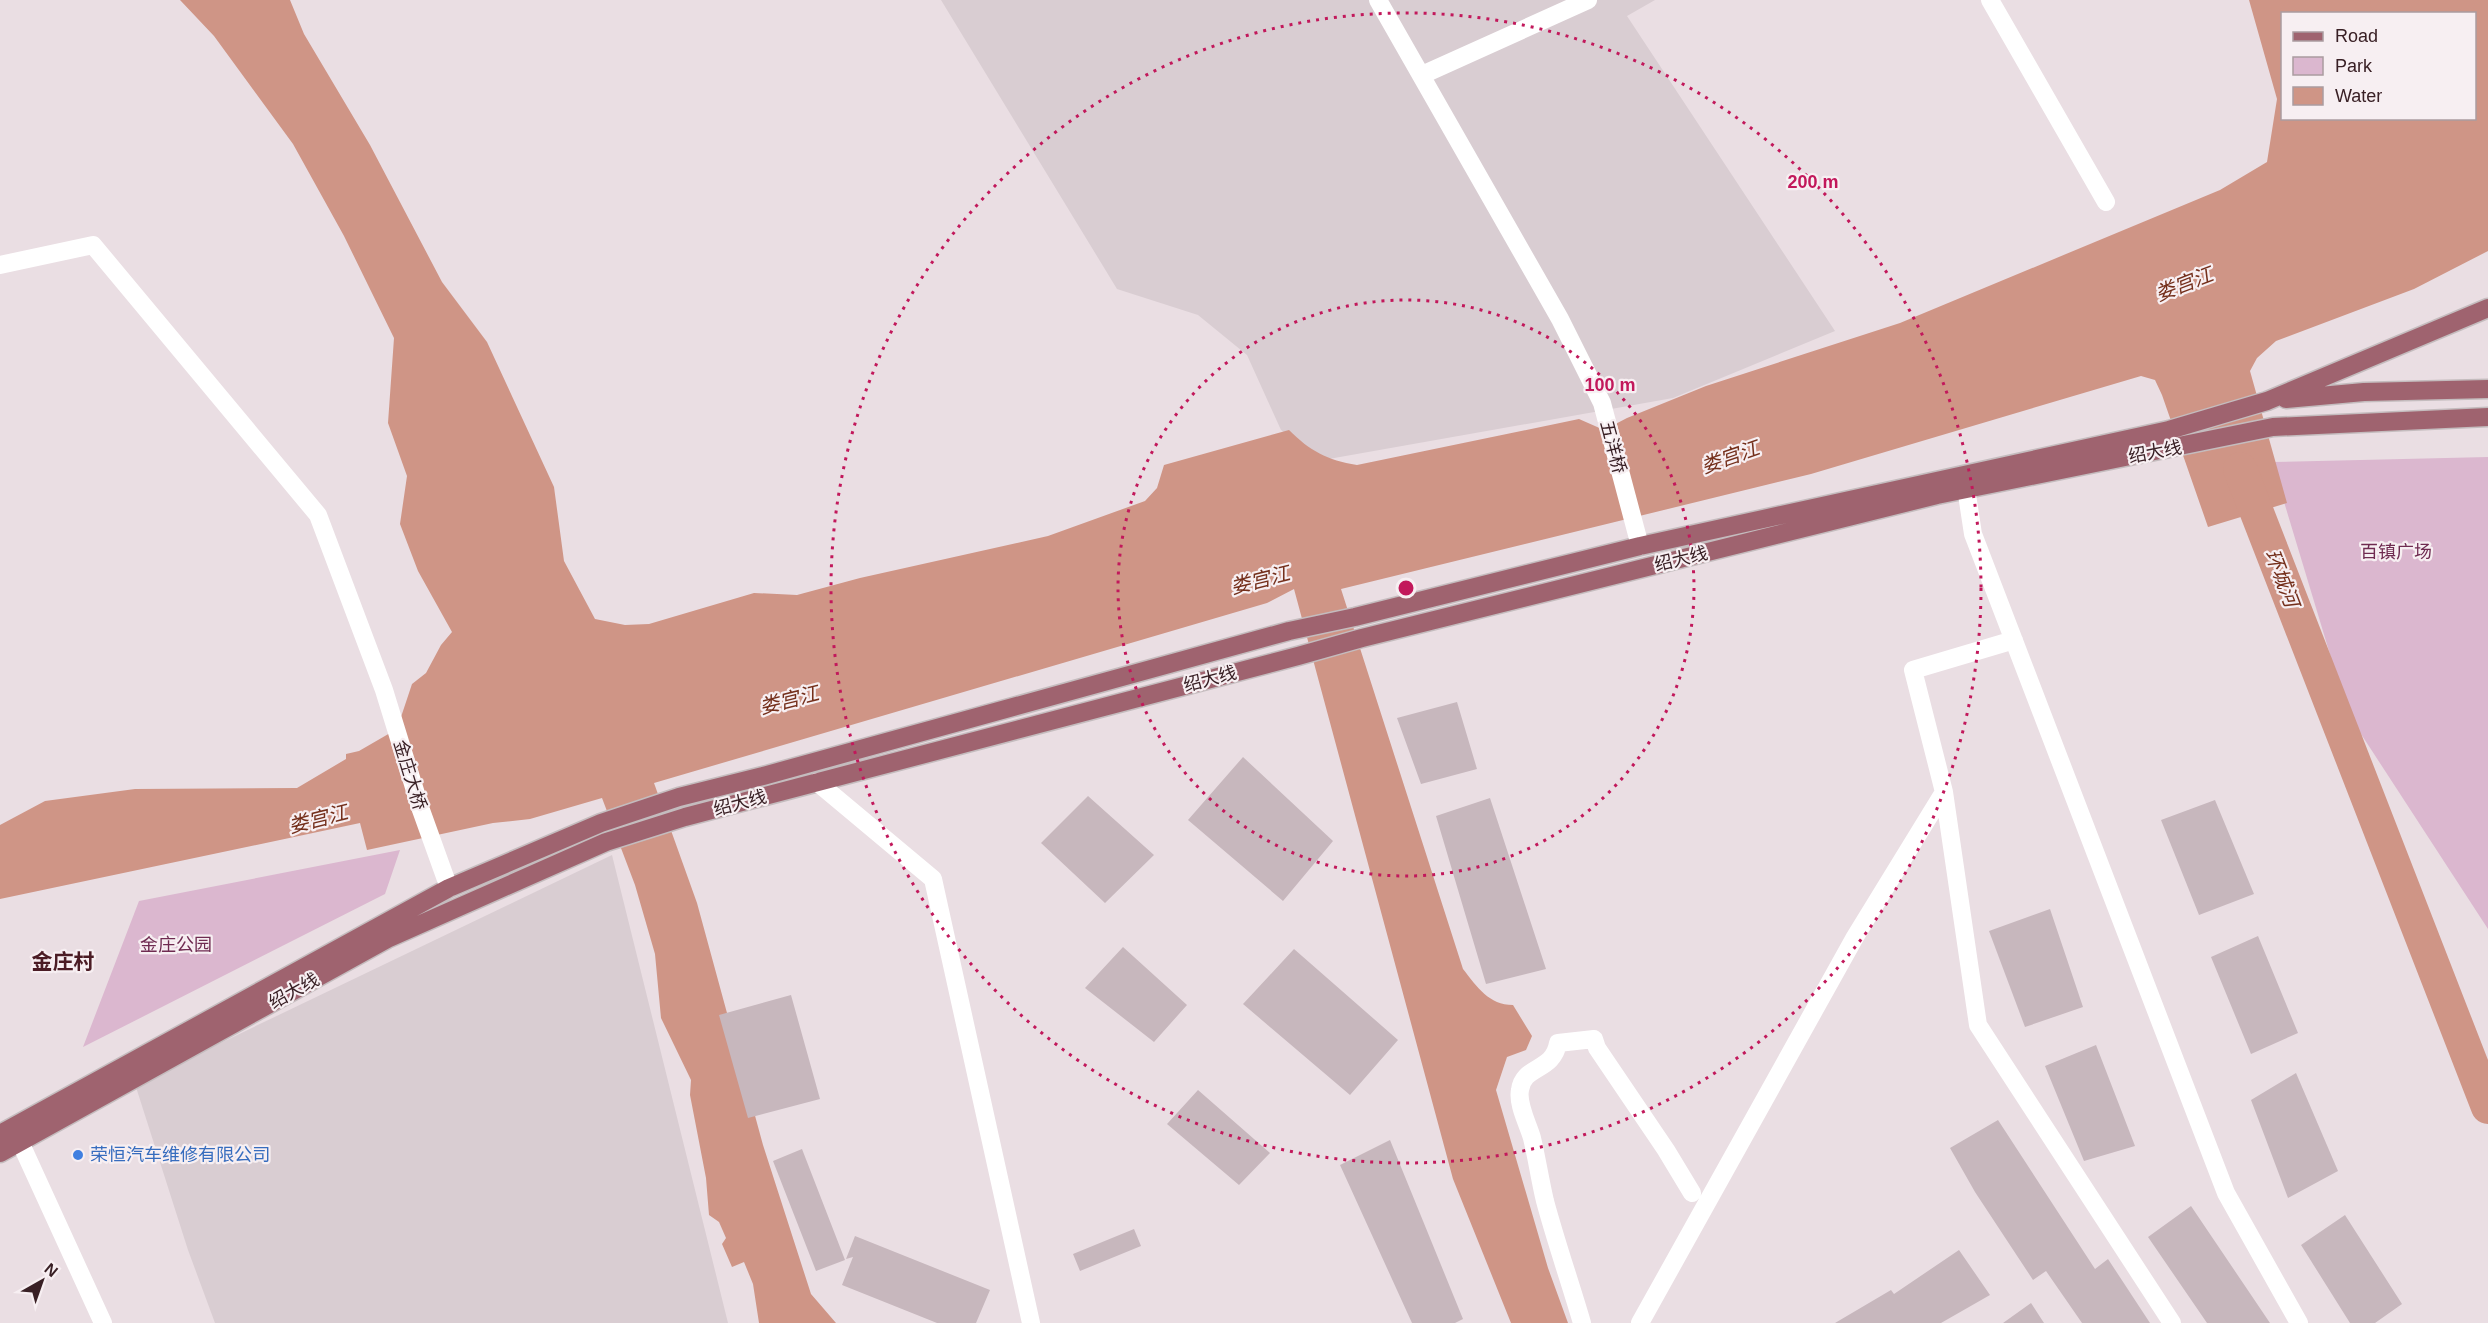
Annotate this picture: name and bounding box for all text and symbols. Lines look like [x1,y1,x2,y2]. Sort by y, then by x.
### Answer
legend [2281,12,2476,120]
text: Road [2335,26,2378,46]
text: Park [2335,56,2373,76]
text: Water [2335,86,2382,106]
text: 200 m [1787,172,1839,192]
water label: 娄宫江 [2152,262,2218,305]
text: 100 m [1584,375,1636,395]
street label: 五洋桥 [1596,418,1630,476]
water label: 娄宫江 [1698,436,1764,477]
street label: 绍大线 [2127,437,2183,467]
park label: 百镇广场 [2360,542,2432,562]
street label: 绍大线 [1652,543,1710,575]
water label: 环城河 [2261,546,2304,614]
water label: 娄宫江 [1228,562,1294,598]
centre of rings [1396,578,1416,598]
street label: 绍大线 [1181,662,1239,696]
water label: 娄宫江 [757,682,823,718]
street label: 金庄大桥 [390,738,430,812]
street label: 绍大线 [711,786,769,820]
water label: 娄宫江 [286,801,352,837]
park label: 金庄公园 [140,935,212,955]
district label: 金庄村 [32,950,95,973]
street label: 绍大线 [266,969,322,1013]
place label: 荣恒汽车维修有限公司 [90,1145,270,1165]
marker: 荣恒汽车维修有限公司 [71,1148,85,1162]
north arrow [12,1251,72,1311]
text: N [41,1260,61,1280]

